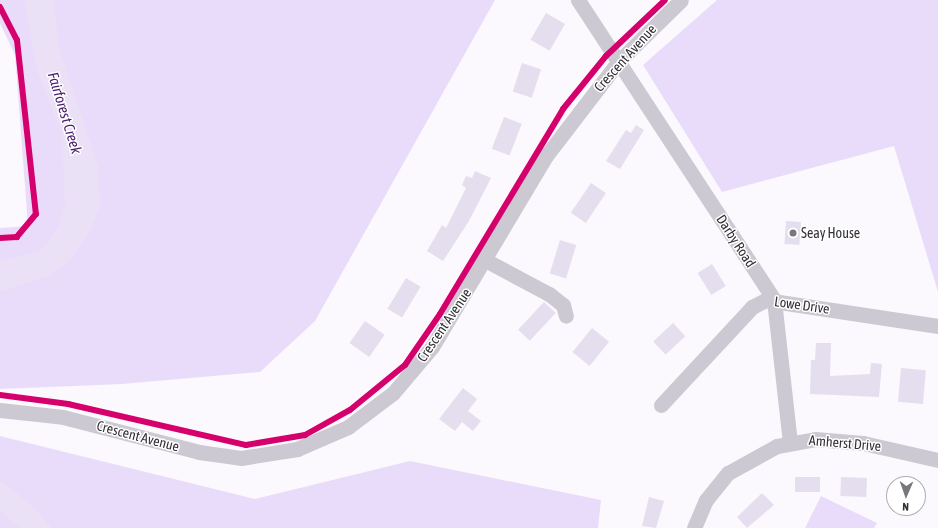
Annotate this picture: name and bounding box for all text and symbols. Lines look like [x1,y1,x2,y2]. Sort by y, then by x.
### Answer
street label: Crescent Avenue [590,21,660,95]
water label: Fairforest Creek [44,70,86,156]
street label: Darby Road [713,212,759,270]
place label: Seay House [801,225,860,241]
marker: Seay House [788,228,798,238]
street label: Crescent Avenue [413,285,475,365]
street label: Lowe Drive [773,293,831,317]
street label: Crescent Avenue [95,417,181,455]
street label: Amherst Drive [808,431,882,455]
north arrow [886,476,926,516]
text: N [902,501,909,513]

